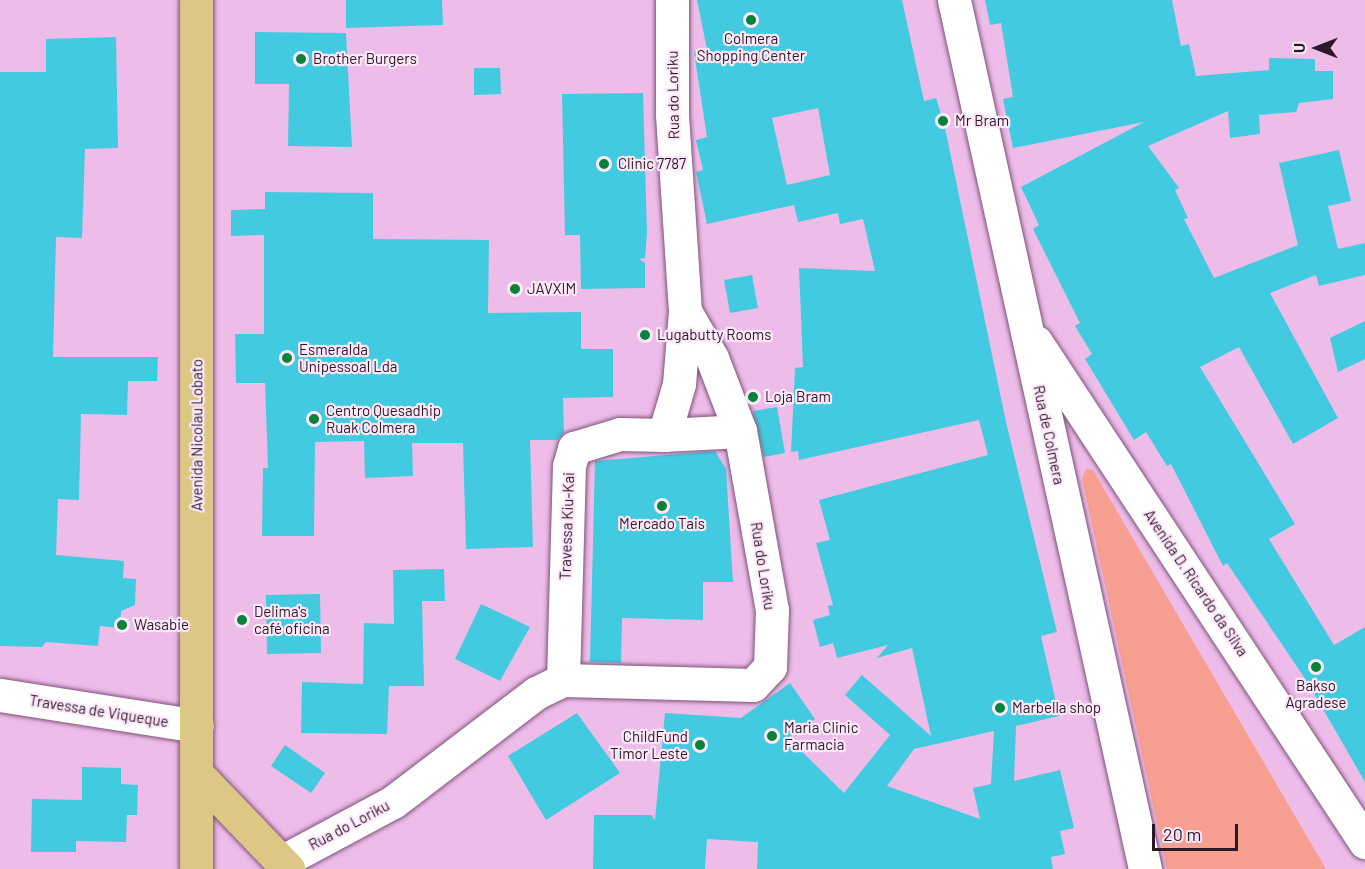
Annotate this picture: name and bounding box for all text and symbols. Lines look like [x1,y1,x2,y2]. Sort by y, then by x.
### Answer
marker: Colmera Shopping Center [744,13,758,27]
north arrow [1287,18,1347,78]
place label: Colmera Shopping Center [697,29,805,64]
text: U [1289,43,1308,53]
place label: Brother Burgers [313,50,417,68]
street label: Rua do Loriku [663,50,683,140]
marker: Brother Burgers [294,52,308,66]
place label: Mr Bram [955,112,1009,130]
marker: Mr Bram [936,114,950,128]
marker: Clinic 7787 [595,155,613,173]
place label: Clinic 7787 [618,155,686,173]
place label: JAVXIM [527,280,576,298]
marker: JAVXIM [508,282,522,296]
place label: Lugabutty Rooms [657,326,771,344]
marker: Lugabutty Rooms [638,328,652,342]
place label: Esmeralda Unipessoal Lda [299,340,398,375]
marker: Esmeralda Unipessoal Lda [280,351,294,365]
street label: Avenida Nicolau Lobato [188,359,206,511]
street label: Rua de Colmera [1030,384,1068,486]
place label: Loja Bram [765,388,831,406]
marker: Loja Bram [746,390,760,404]
place label: Centro Quesadhip Ruak Colmera [326,401,441,436]
marker: Centro Quesadhip Ruak Colmera [307,412,321,426]
street label: Travessa Kiu-Kai [556,472,578,580]
marker: Mercado Tais [655,499,669,513]
street label: Avenida D. Ricardo da Silva [1140,506,1252,660]
place label: Mercado Tais [619,515,705,533]
street label: Rua do Loriku [747,521,779,611]
place label: Delima's café oficina [254,602,330,637]
marker: Delima's café oficina [235,613,249,627]
place label: Wasabie [134,616,189,634]
marker: Wasabie [115,618,129,632]
marker: Bakso Agradese [1309,660,1323,674]
place label: Bakso Agradese [1285,676,1347,711]
street label: Travessa de Viqueque [28,691,170,731]
place label: Marbella shop [1012,699,1101,717]
marker: Marbella shop [993,701,1007,715]
place label: Maria Clinic Farmacia [784,718,858,753]
place label: ChildFund Timor Leste [610,727,688,762]
marker: Maria Clinic Farmacia [765,729,779,743]
marker: ChildFund Timor Leste [693,738,707,752]
street label: Rua do Loriku [306,796,392,854]
scale bar [1155,812,1240,850]
text: 20 m [1163,823,1201,845]

